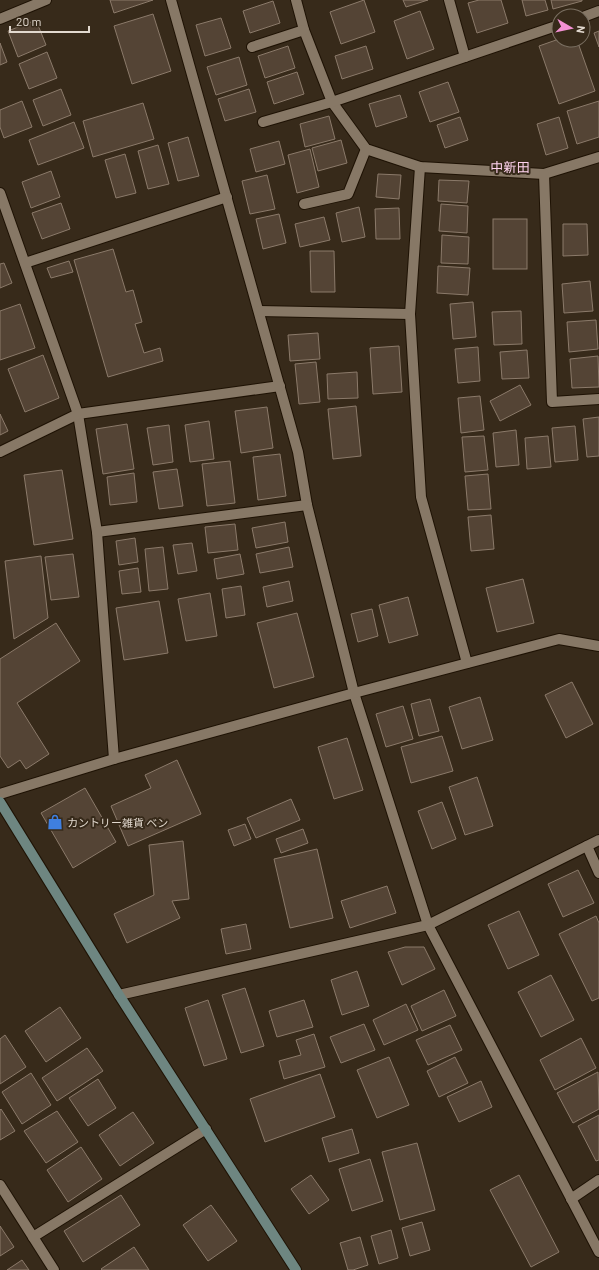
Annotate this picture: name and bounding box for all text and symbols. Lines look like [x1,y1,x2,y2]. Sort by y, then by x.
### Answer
scale bar [10,8,89,34]
north arrow [551,8,591,48]
text: 20 m [16,14,42,28]
text: N [574,25,588,34]
district label: 中新田 [490,159,530,175]
shop icon: カントリー雑貨 ベン [46,813,64,831]
place label: カントリー雑貨 ベン [67,816,168,829]

